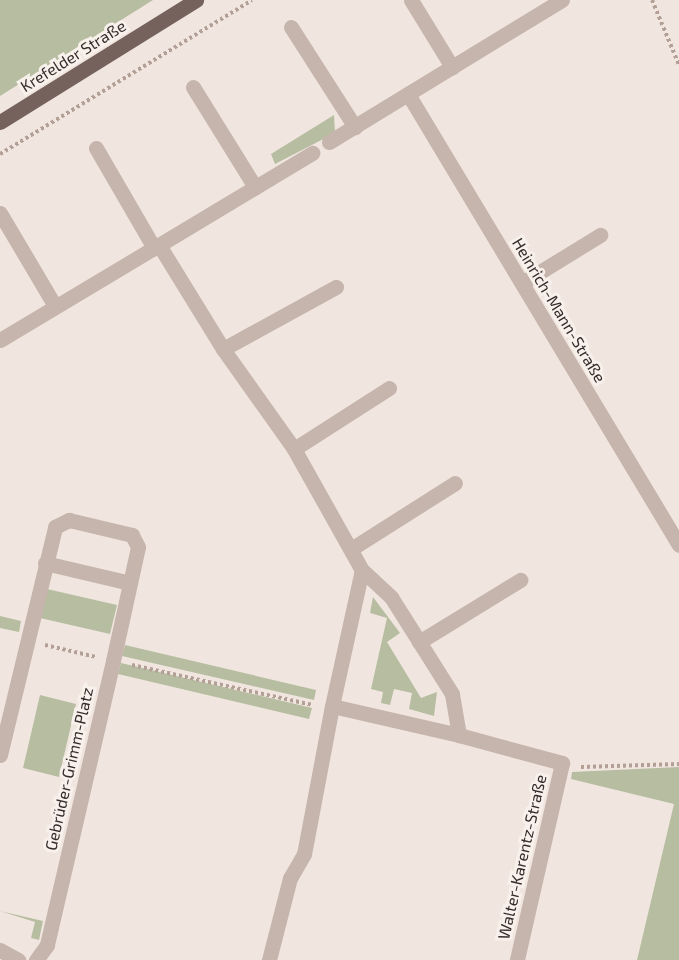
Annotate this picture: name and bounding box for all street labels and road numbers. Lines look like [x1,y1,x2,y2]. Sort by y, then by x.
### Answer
street label: Krefelder Straße [17,16,129,96]
street label: Heinrich-Mann-Straße [508,234,610,386]
street label: Gebrüder-Grimm-Platz [41,686,97,852]
street label: Walter-Karentz-Straße [494,773,550,941]

